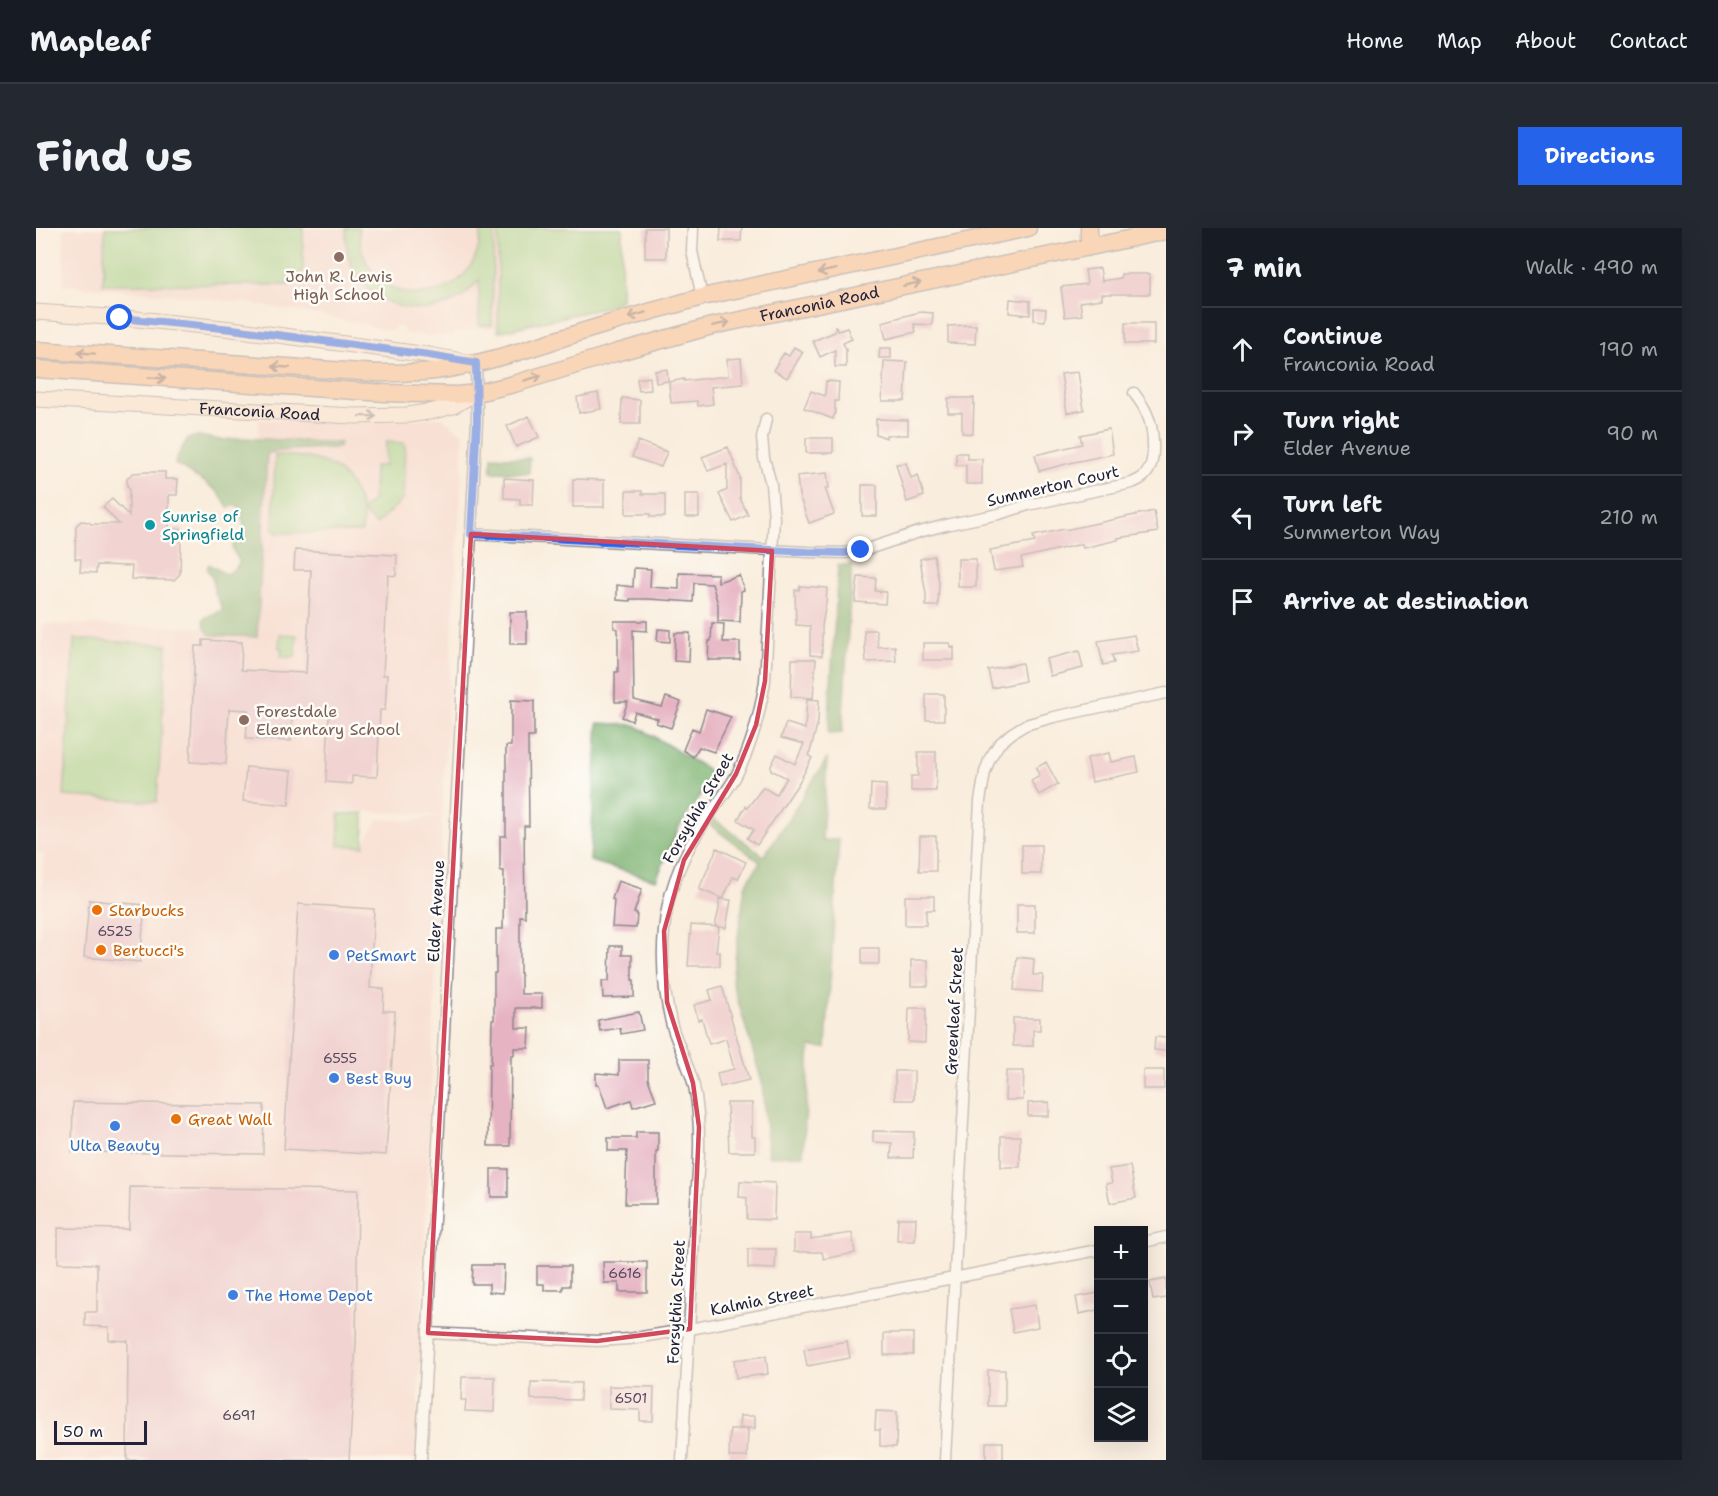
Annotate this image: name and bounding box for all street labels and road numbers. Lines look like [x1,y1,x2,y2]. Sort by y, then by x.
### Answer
street label: Franconia Road [758,281,881,326]
street label: Franconia Road [199,397,321,425]
street label: Summerton Court [985,461,1121,511]
street label: Forsythia Street [658,749,738,867]
street label: Elder Avenue [423,859,449,963]
street label: Greenleaf Street [940,946,968,1076]
street label: Forsythia Street [662,1239,690,1365]
street label: Kalmia Street [708,1280,816,1320]

